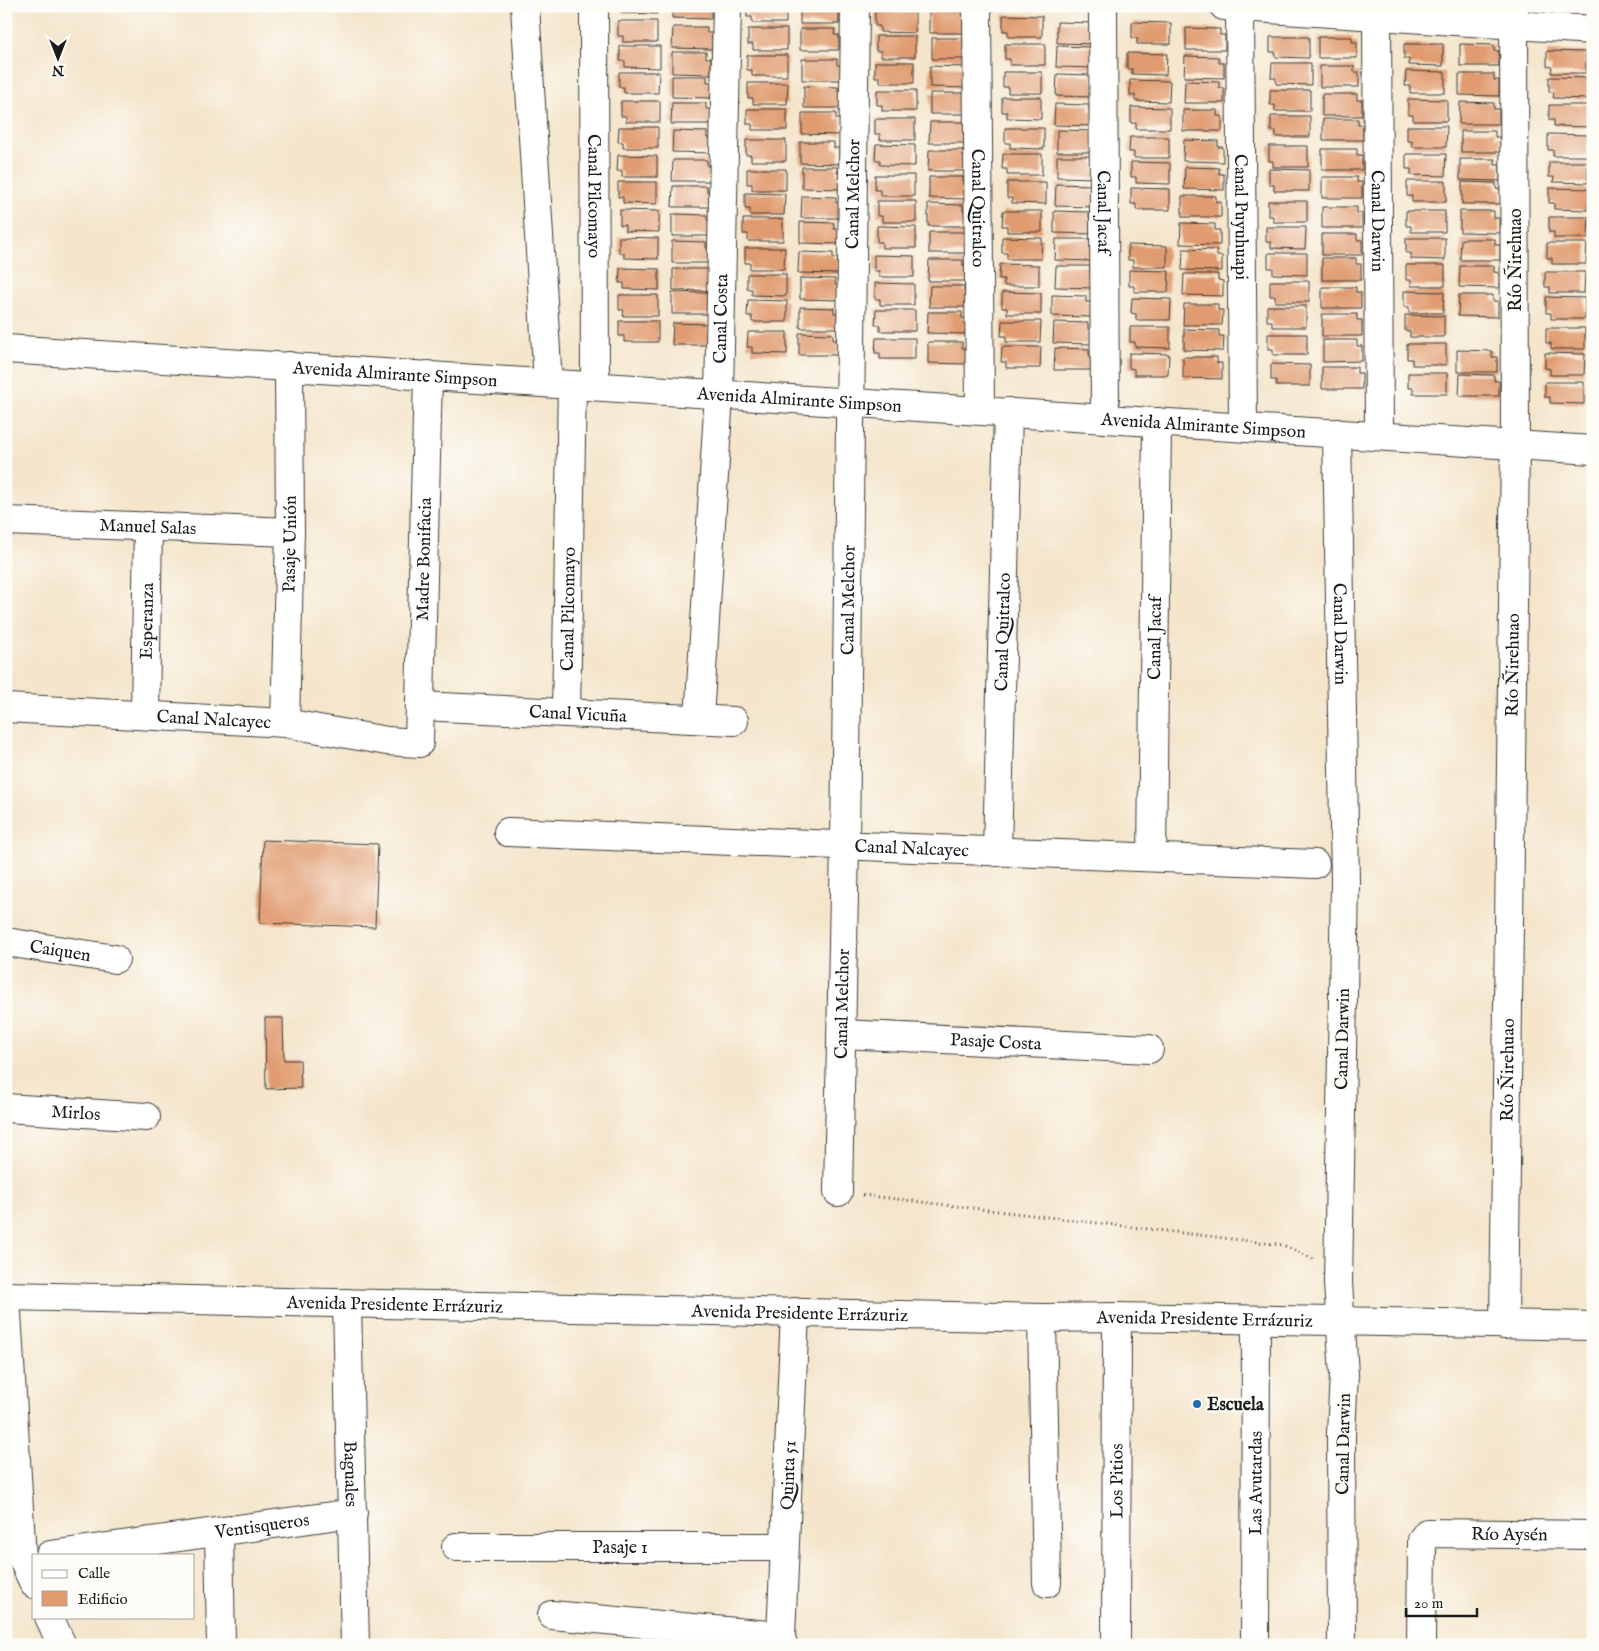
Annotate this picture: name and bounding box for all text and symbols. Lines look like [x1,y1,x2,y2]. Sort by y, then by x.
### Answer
north arrow [32,32,82,82]
text: N [52,61,65,79]
street label: Canal Pilcomayo [581,134,605,258]
street label: Canal Melchor [842,138,866,249]
street label: Canal Quitralco [965,149,989,268]
street label: Canal Puyuhuapi [1228,154,1252,280]
street label: Canal Jacaf [1091,170,1114,257]
street label: Canal Darwin [1365,170,1388,272]
street label: Río Ñirehuao [1503,208,1528,312]
street label: Canal Costa [710,273,734,364]
street label: Avenida Almirante Simpson [291,357,499,393]
street label: Avenida Almirante Simpson [695,383,903,419]
street label: Avenida Almirante Simpson [1099,409,1307,445]
street label: Pasaje Unión [278,495,303,593]
street label: Madre Bonifacia [412,497,438,621]
street label: Manuel Salas [99,515,197,541]
street label: Canal Melchor [837,544,862,655]
street label: Canal Pilcomayo [557,546,582,671]
street label: Canal Quitralco [991,572,1017,692]
street label: Esperanza [136,582,160,660]
street label: Canal Darwin [1327,583,1352,686]
street label: Canal Jacaf [1144,593,1168,680]
street label: Río Ñirehuao [1500,613,1526,717]
street label: Canal Vicuña [528,701,627,729]
street label: Canal Nalcayec [156,706,272,735]
street label: Canal Nalcayec [854,836,970,863]
street label: Caiquen [28,936,93,968]
street label: Canal Melchor [831,948,856,1059]
street label: Canal Darwin [1331,987,1356,1090]
street label: Río Ñirehuao [1495,1018,1521,1122]
street label: Pasaje Costa [949,1029,1042,1057]
street label: Mirlos [50,1101,101,1127]
street label: Avenida Presidente Errázuriz [285,1292,503,1320]
street label: Avenida Presidente Errázuriz [690,1301,908,1328]
street label: Avenida Presidente Errázuriz [1095,1307,1313,1334]
street label: Canal Darwin [1332,1392,1357,1495]
place label: Escuela [1207,1394,1265,1417]
marker: Escuela [1191,1398,1203,1410]
street label: Las Avutardas [1245,1431,1269,1535]
street label: Quinta 51 [776,1440,802,1510]
street label: Baguales [337,1441,362,1507]
street label: Los Pitios [1106,1443,1130,1519]
street label: Ventisqueros [212,1509,311,1545]
street label: Río Aysén [1471,1524,1548,1547]
street label: Pasaje 1 [592,1537,648,1560]
legend [32,1554,195,1618]
text: Calle [78,1564,110,1583]
scale bar [1406,1586,1478,1618]
text: Edificio [78,1590,128,1609]
text: 20 m [1414,1594,1444,1613]

